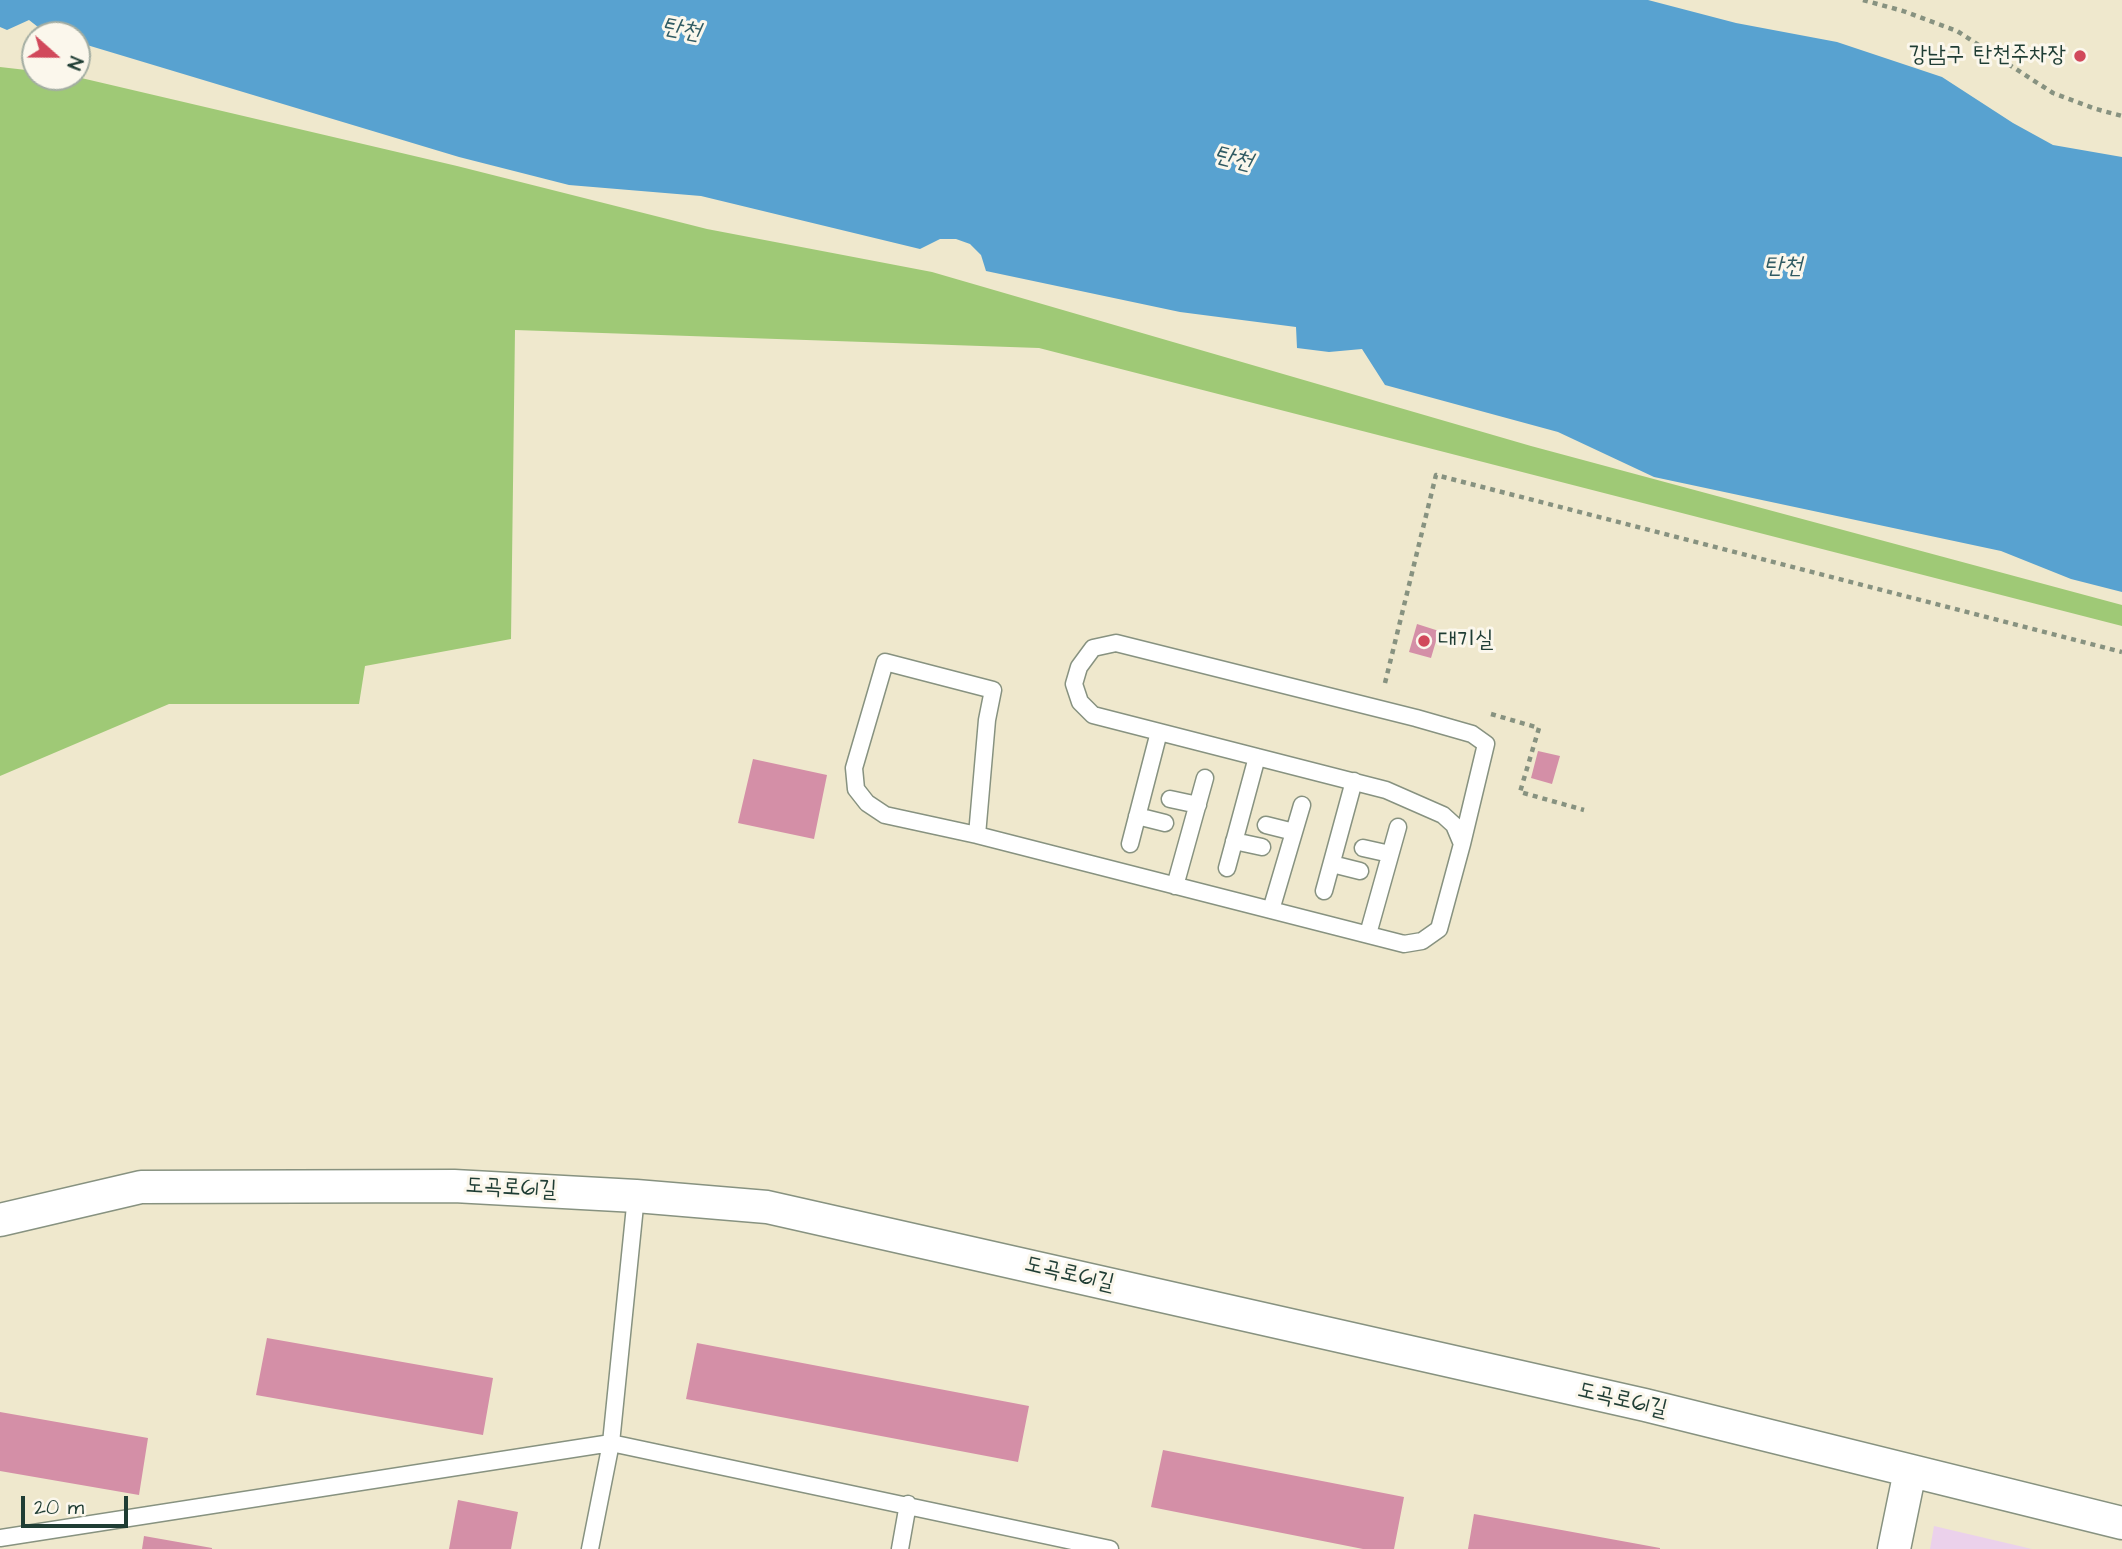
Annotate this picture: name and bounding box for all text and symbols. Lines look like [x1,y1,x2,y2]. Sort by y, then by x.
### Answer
water label: 탄천 [659,13,703,49]
north arrow [21,21,91,91]
place label: 강남구 탄천주차장 [1909,42,2066,70]
marker: 강남구 탄천주차장 [2072,48,2088,64]
text: N [59,53,89,73]
water label: 탄천 [1211,141,1255,179]
water label: 탄천 [1764,254,1802,282]
place label: 대기실 [1438,627,1494,655]
marker: 대기실 [1416,633,1432,649]
street label: 도곡로61길 [465,1173,557,1205]
street label: 도곡로61길 [1021,1251,1117,1299]
street label: 도곡로61길 [1574,1377,1670,1425]
scale bar [24,1482,131,1526]
text: 20 m [34,1493,84,1522]

